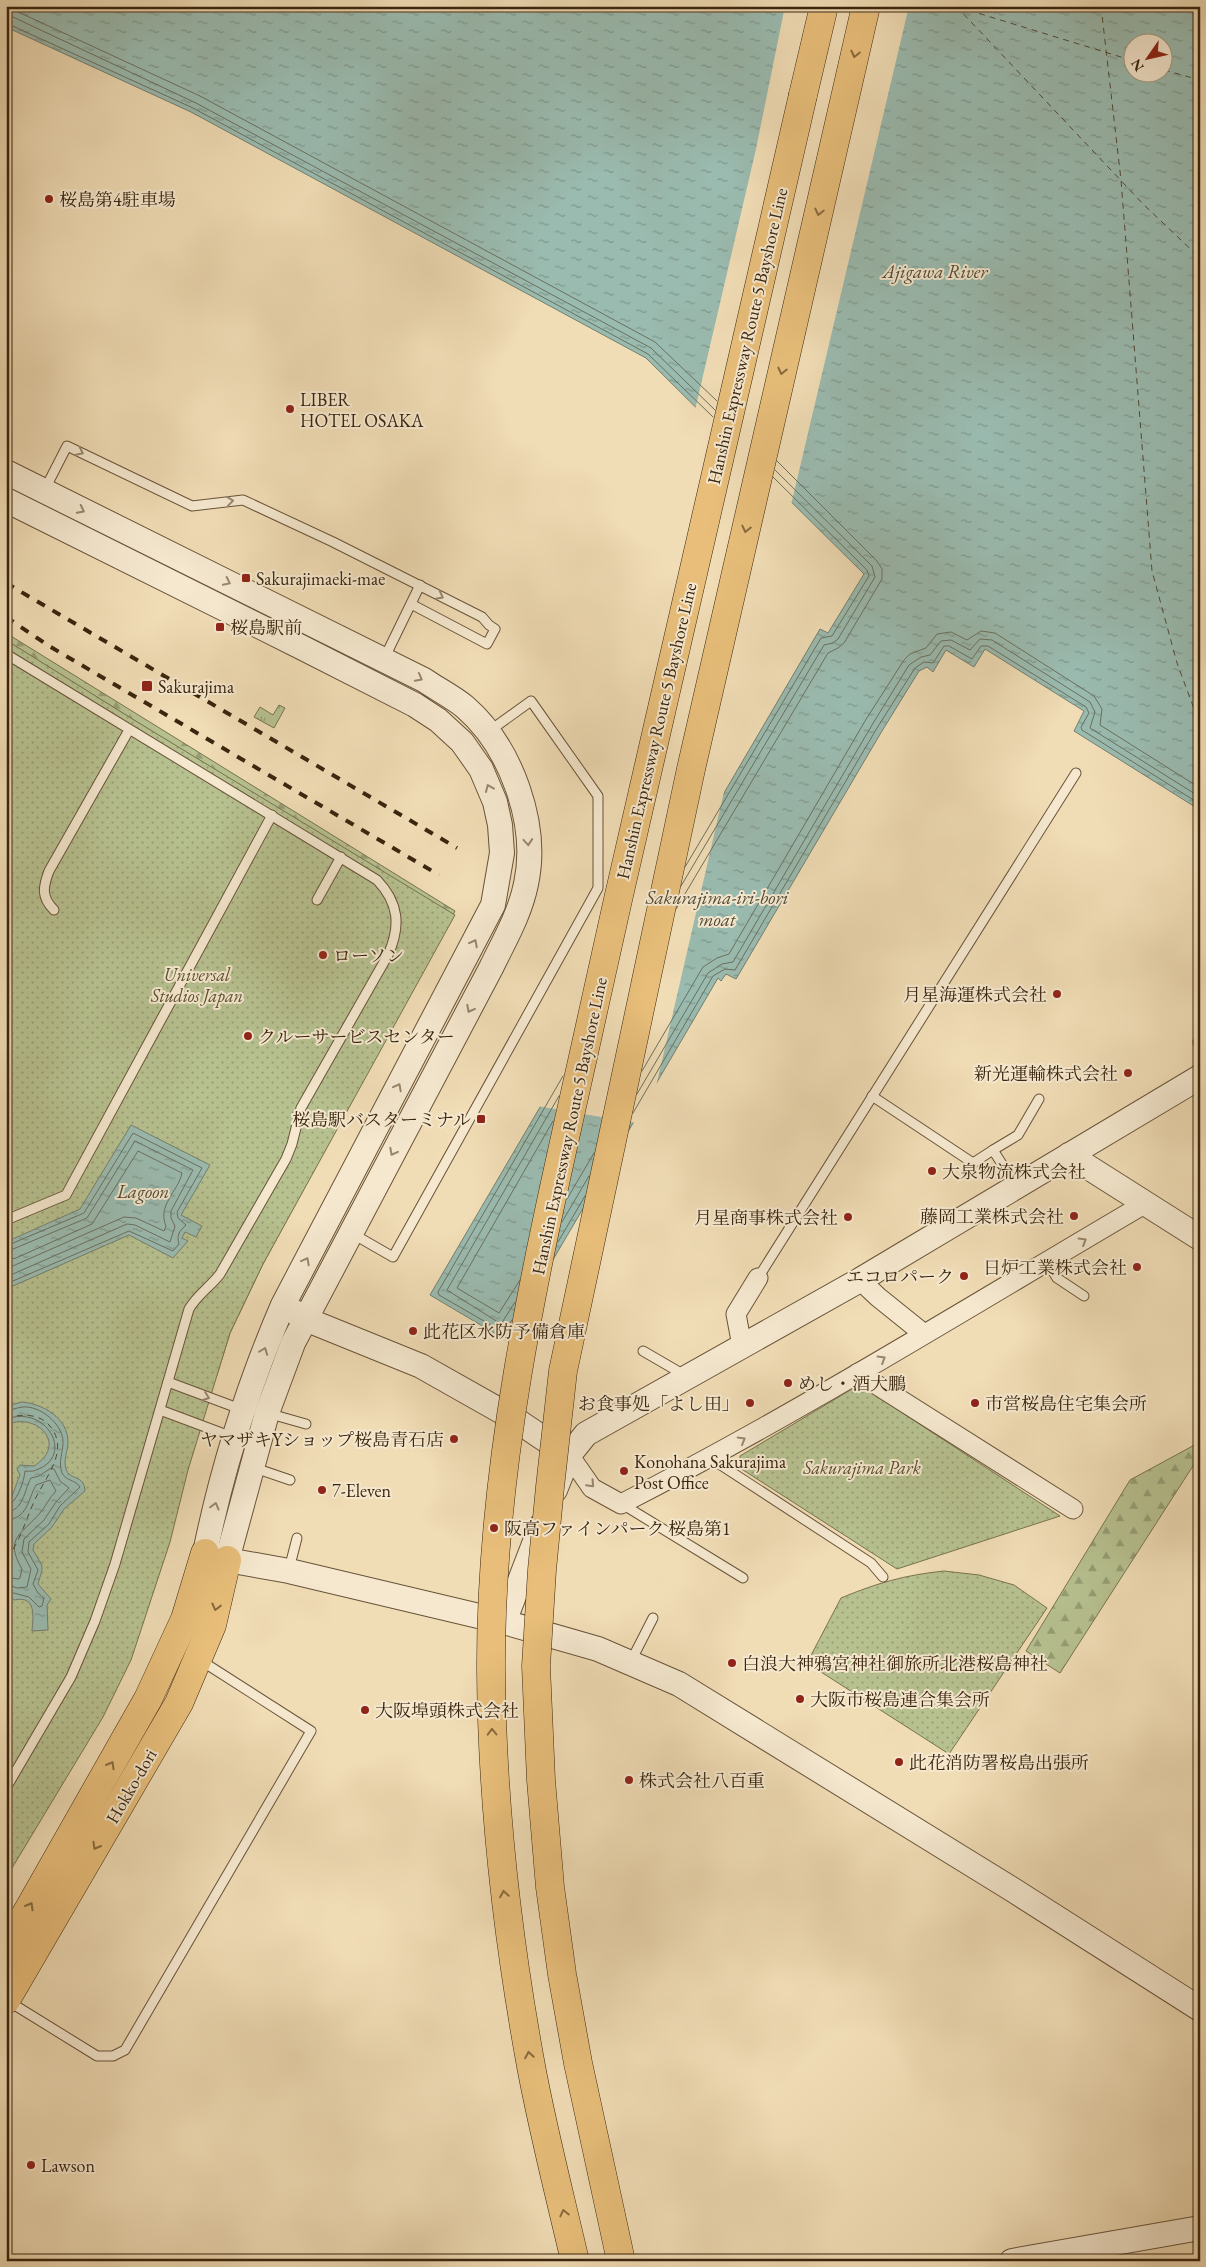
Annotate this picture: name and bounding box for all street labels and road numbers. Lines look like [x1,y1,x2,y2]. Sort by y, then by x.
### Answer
street label: Hanshin Expressway Route 5 Bayshore Line [702,186,792,486]
street label: Hanshin Expressway Route 5 Bayshore Line [611,581,701,881]
street label: Hanshin Expressway Route 5 Bayshore Line [526,975,612,1277]
street label: Hokko-dori [100,1744,162,1827]

